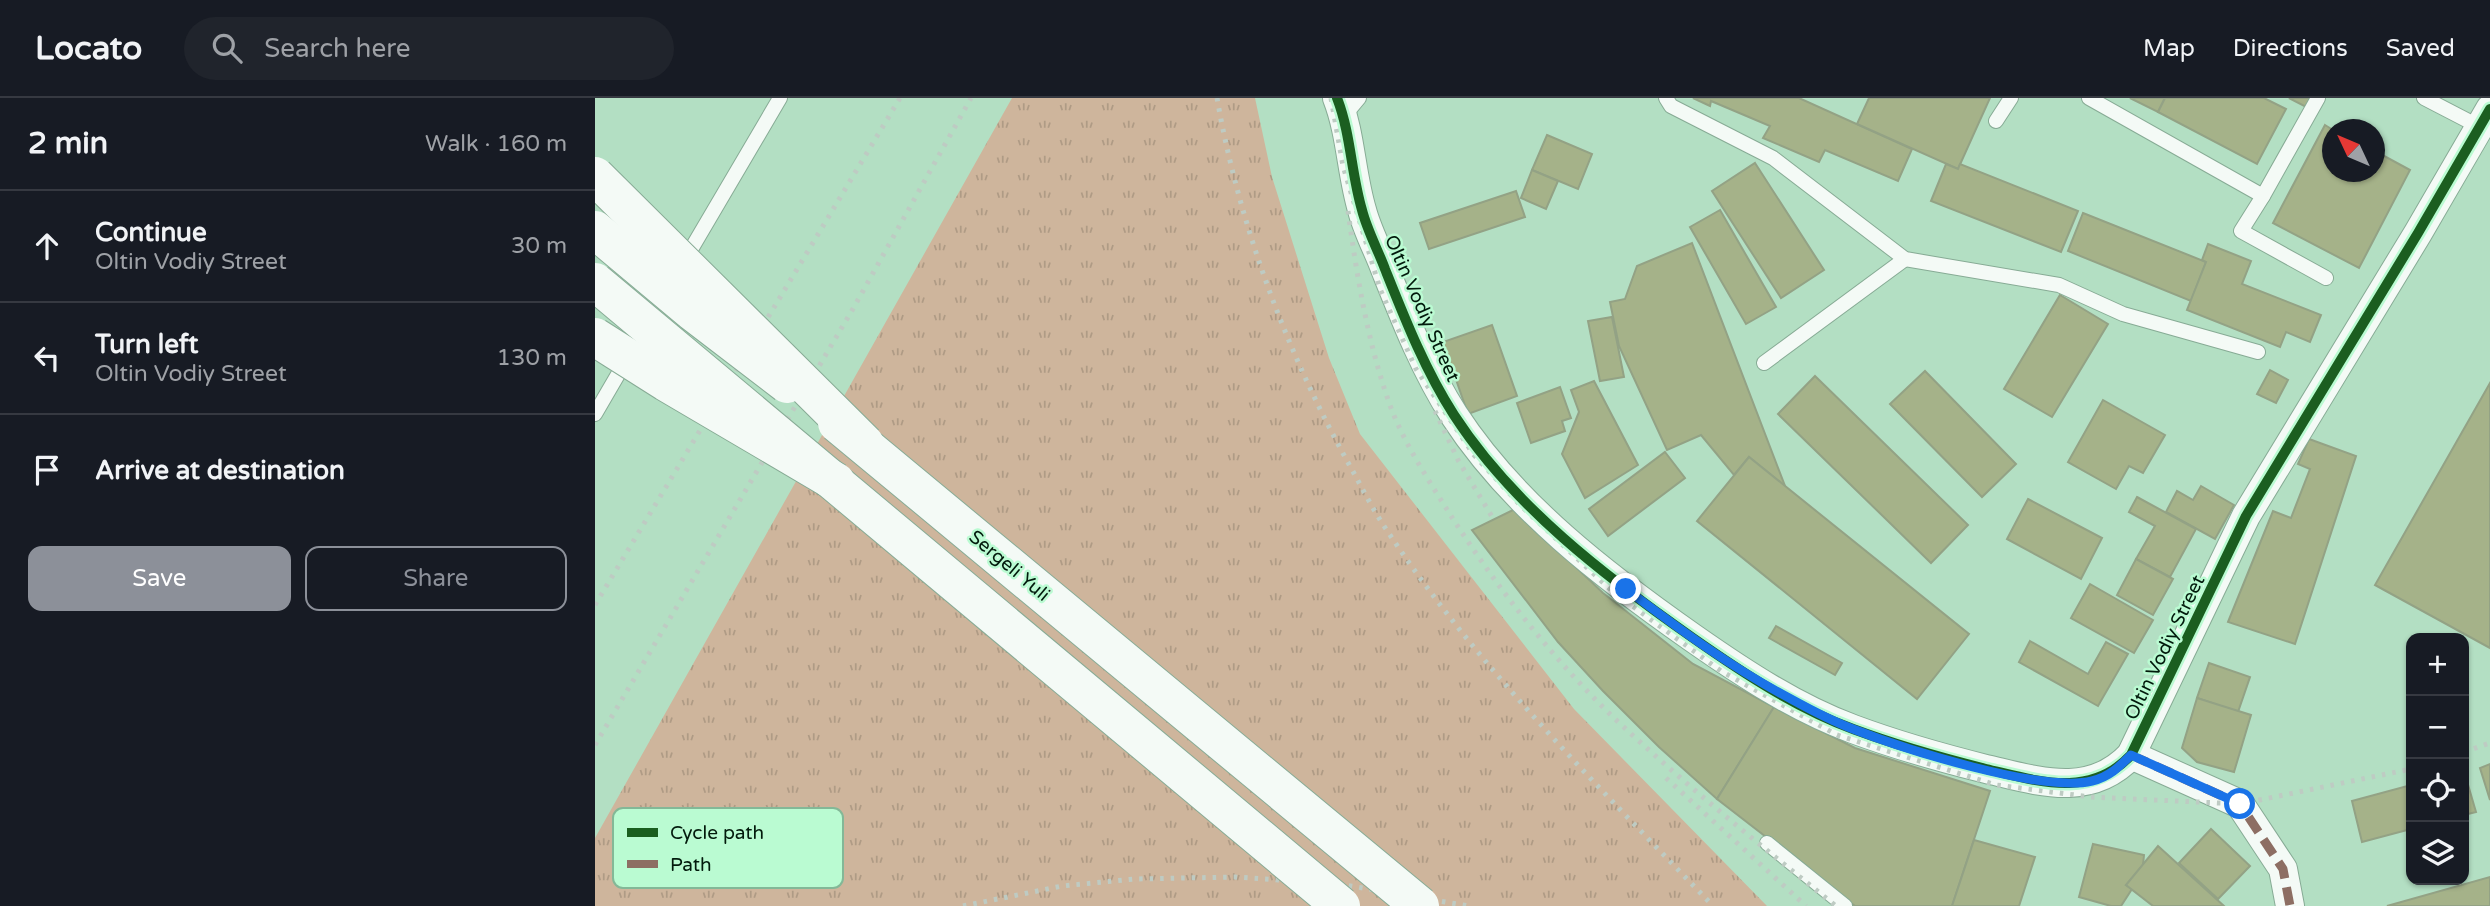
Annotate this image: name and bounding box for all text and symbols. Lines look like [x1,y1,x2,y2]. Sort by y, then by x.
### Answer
search box [184,17,674,80]
text: Locato [35,29,142,68]
icon: search [208,29,246,67]
text: Search here [264,33,410,64]
text: Map [2143,34,2195,63]
text: Directions [2233,34,2348,63]
text: Saved [2386,34,2455,63]
north arrow [2322,119,2385,182]
text: 2 min [28,125,108,162]
text: Walk · 160 m [425,130,567,158]
text: Continue [95,217,207,248]
icon: ahead [28,227,66,265]
text: 30 m [511,232,567,260]
street label: Oltin Vodiy Street [1380,232,1464,385]
text: Oltin Vodiy Street [95,248,287,276]
text: Turn left [95,329,198,360]
icon: left [28,339,66,377]
text: 130 m [497,344,567,372]
text: Oltin Vodiy Street [95,360,287,388]
icon: arrive [28,451,66,489]
text: Arrive at destination [95,455,345,486]
street label: Sergeli Yuli [965,526,1054,606]
button: Save [28,546,291,611]
button: Share [305,546,567,611]
street label: Oltin Vodiy Street [2120,571,2209,723]
route end [1610,573,1641,604]
map controls [2406,633,2469,885]
button: + [2406,633,2469,696]
button: − [2406,696,2469,759]
button: locate [2406,759,2469,822]
route start [2224,788,2255,819]
legend [613,808,843,888]
text: Cycle path [670,822,764,844]
button: layers [2406,822,2469,885]
text: Path [670,854,712,876]

